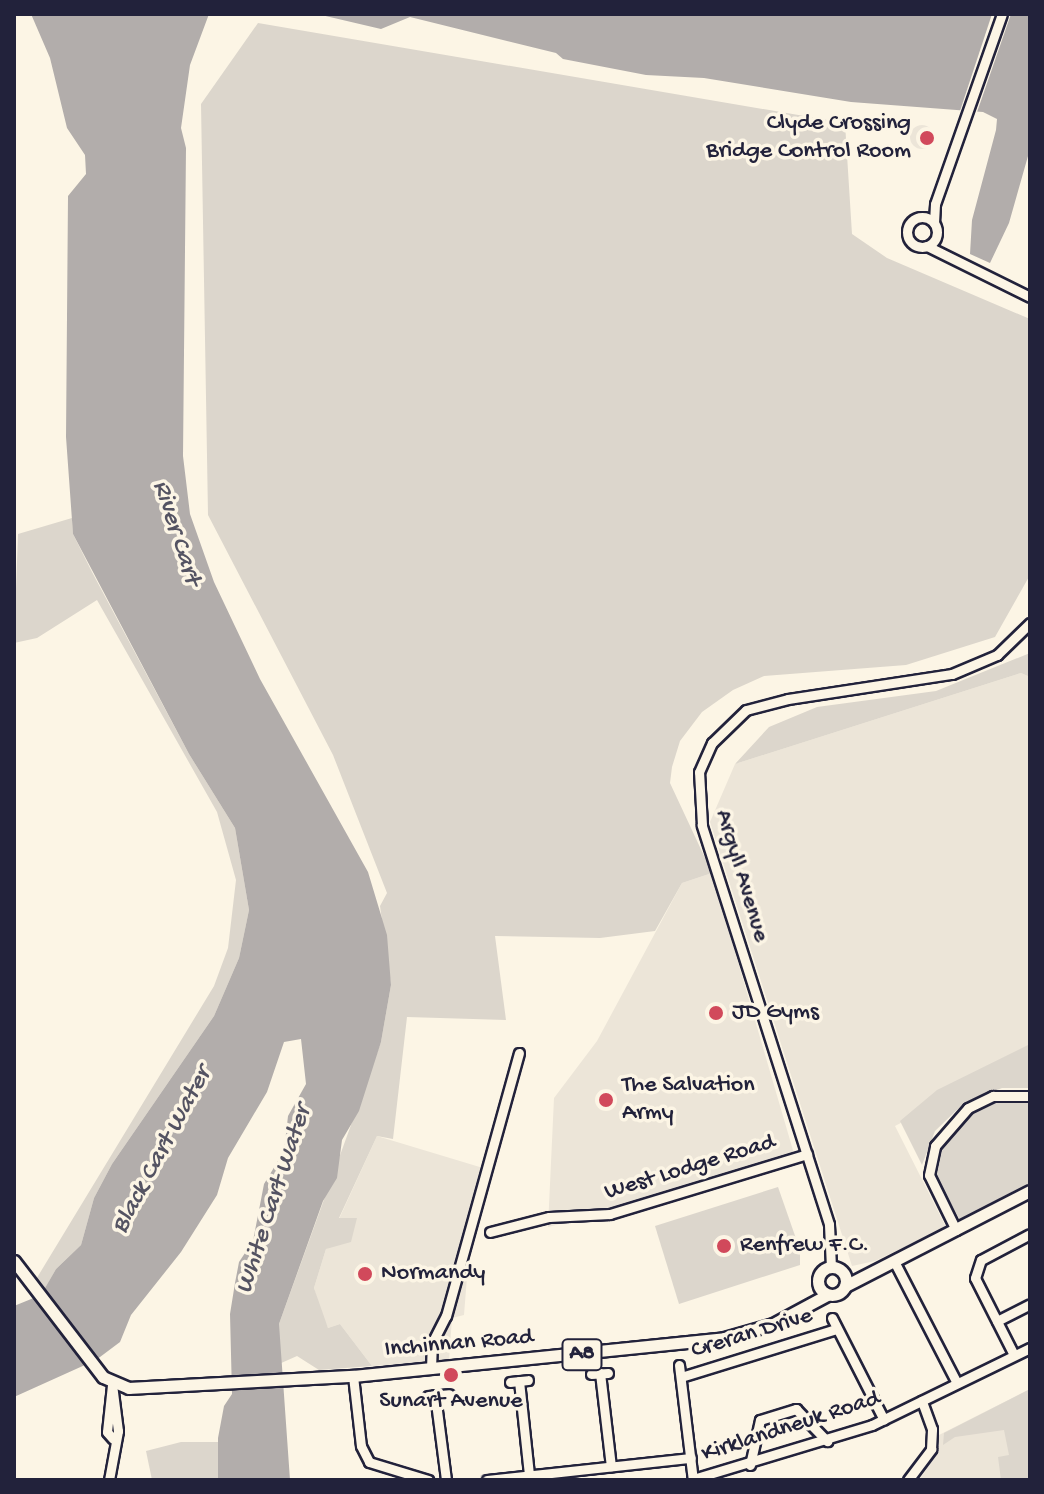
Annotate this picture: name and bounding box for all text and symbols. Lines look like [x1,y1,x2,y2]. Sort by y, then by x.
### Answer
place label: Clyde Crossing Bridge Control Room [706,110,911,166]
marker: Clyde Crossing Bridge Control Room [918,129,936,147]
water label: River Cart [144,477,206,589]
street label: Argyll Avenue [707,806,775,946]
place label: JD Gyms [732,999,819,1027]
marker: JD Gyms [707,1004,725,1022]
water label: Black Cart Water [106,1062,220,1240]
place label: The Salvation Army [622,1072,755,1128]
marker: The Salvation Army [597,1091,615,1109]
water label: White Cart Water [230,1102,320,1298]
street label: West Lodge Road [601,1128,779,1208]
place label: Renfrew F.C. [740,1232,869,1260]
marker: Renfrew F.C. [715,1237,733,1255]
place label: Normandy [381,1260,485,1288]
marker: Normandy [356,1265,374,1283]
street label: Creran Drive [688,1302,816,1366]
street label: Inchinnan Road [384,1323,534,1365]
road number: A8 [560,1337,604,1373]
marker: Sunart Avenue [442,1366,460,1384]
street label: Kirklandneuk Road [698,1385,884,1469]
place label: Sunart Avenue [379,1388,523,1416]

